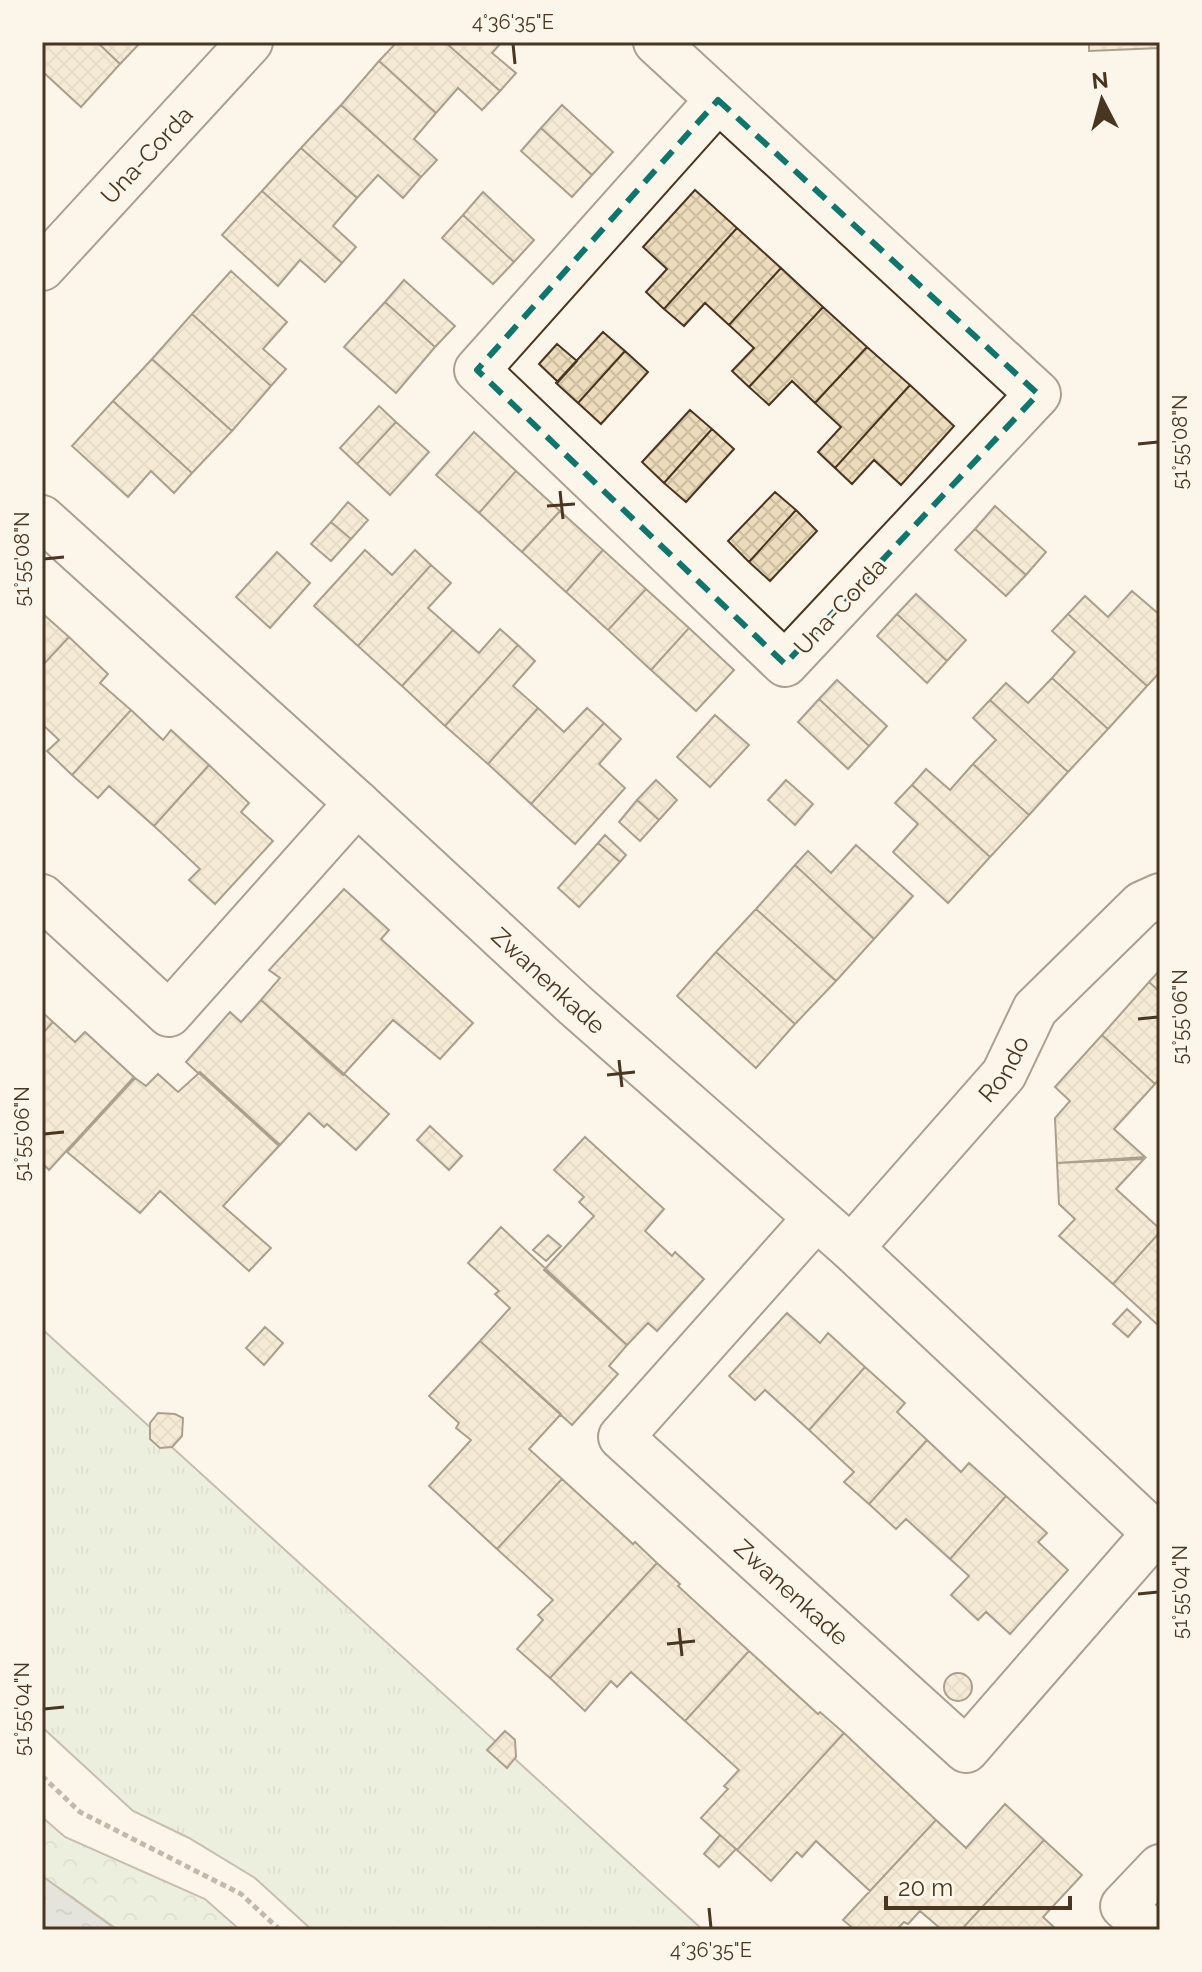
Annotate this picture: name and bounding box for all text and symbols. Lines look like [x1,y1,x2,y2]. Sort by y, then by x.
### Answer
text: 4°36'35"E [472,10,554,34]
north arrow [1062,60,1142,140]
text: N [1090,66,1110,94]
street label: Una-Corda [94,100,198,209]
text: 51°55'08"N [1168,395,1192,490]
text: 51°55'08"N [10,512,34,607]
street label: Una-Corda [788,551,892,661]
street label: Zwanenkade [486,921,612,1040]
text: 51°55'06"N [1168,969,1192,1065]
street label: Rondo [972,1031,1035,1108]
text: 51°55'06"N [10,1086,34,1182]
street label: Zwanenkade [729,1533,855,1651]
text: 51°55'04"N [1168,1545,1192,1639]
text: 51°55'04"N [10,1662,34,1756]
scale bar [886,1860,1070,1910]
text: 20 m [898,1873,953,1902]
text: 4°36'35"E [670,1938,752,1962]

